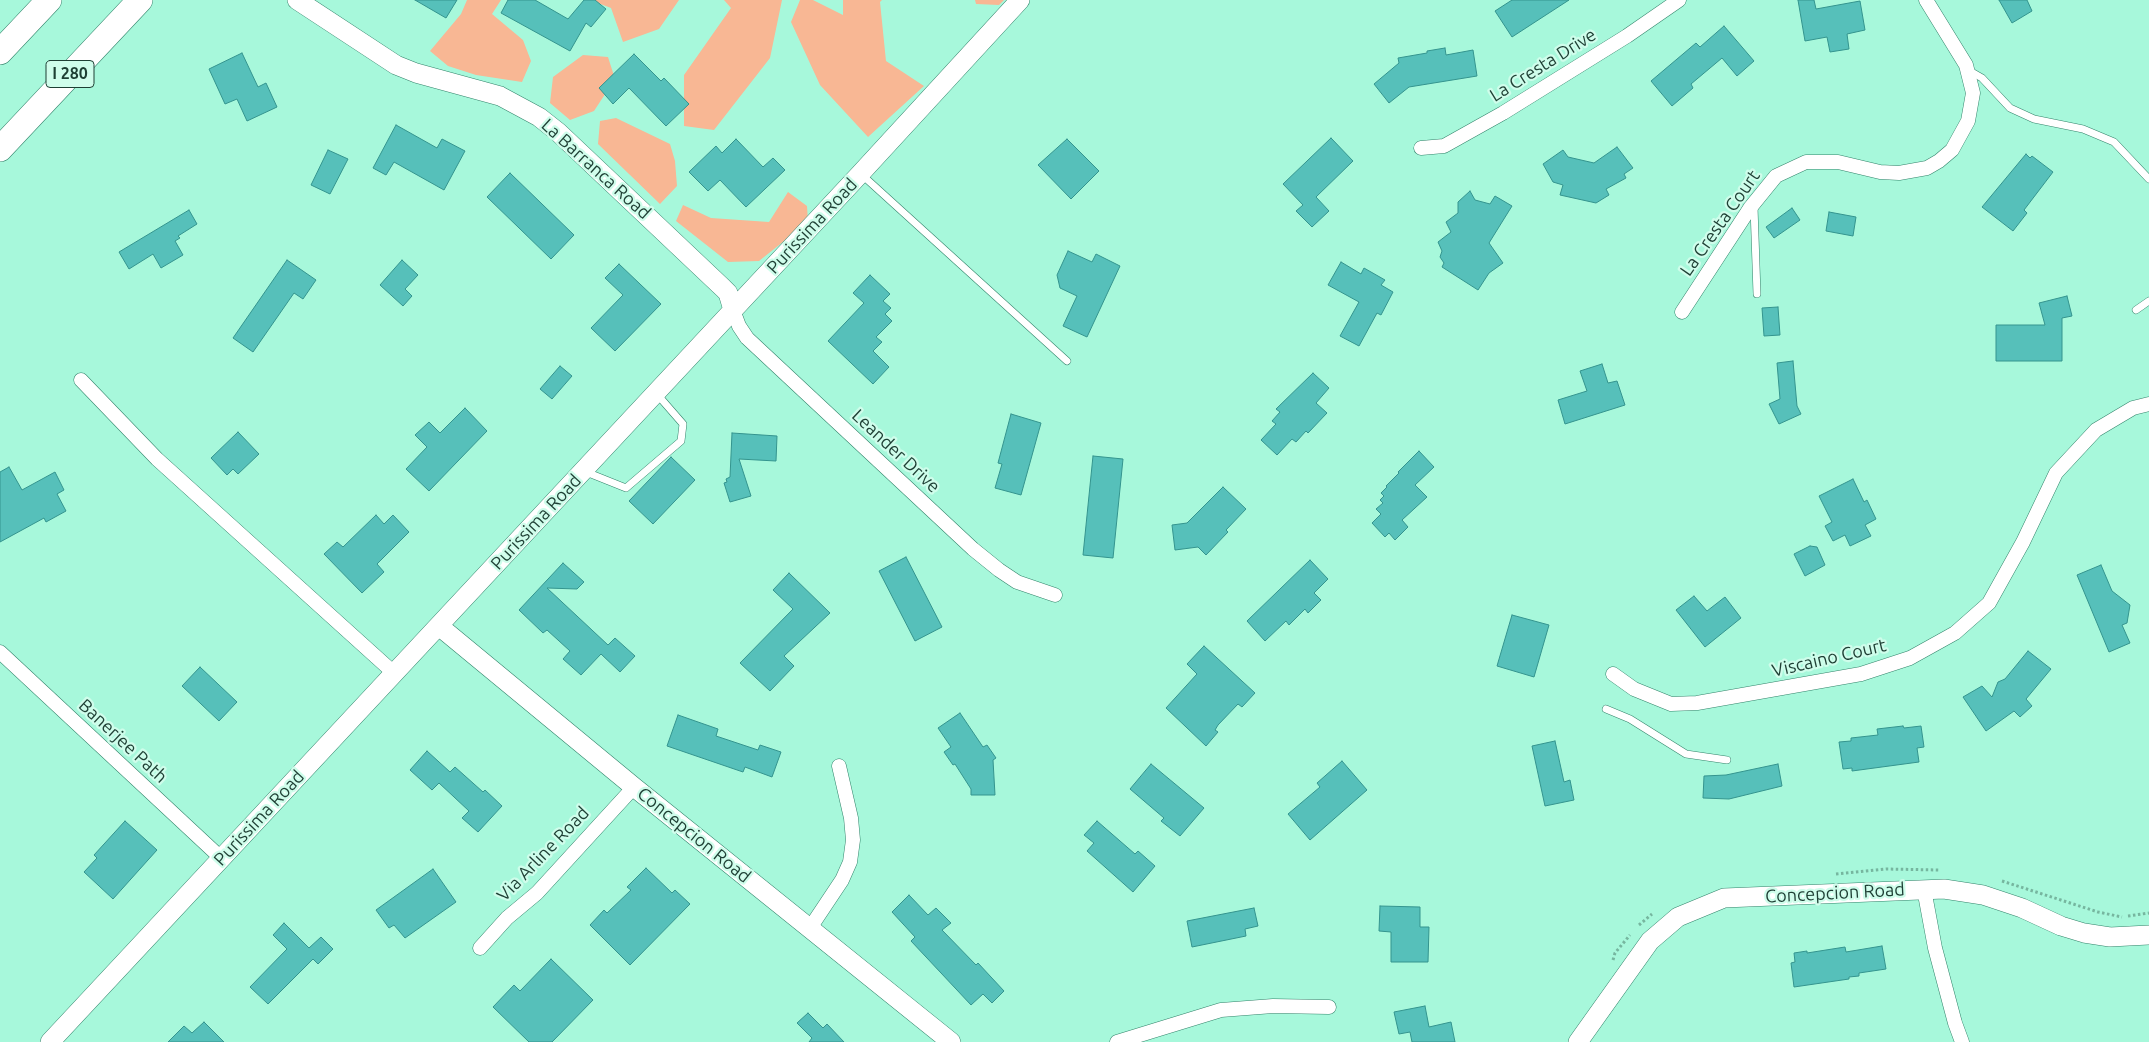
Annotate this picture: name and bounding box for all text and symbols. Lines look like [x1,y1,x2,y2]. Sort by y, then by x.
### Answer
street label: La Cresta Drive [1486,24,1600,106]
road number: I 280 [46,61,94,88]
street label: La Barranca Road [537,114,655,224]
street label: La Cresta Court [1676,166,1764,280]
street label: Purissima Road [762,174,862,278]
street label: Leander Drive [847,405,945,497]
street label: Purissima Road [486,470,586,574]
street label: Viscaino Court [1770,634,1888,682]
street label: Banerjee Path [74,694,172,788]
street label: Purissima Road [209,766,309,870]
street label: Concepcion Road [633,783,755,887]
street label: Via Arline Road [492,802,594,906]
street label: Concepcion Road [1765,879,1905,907]

